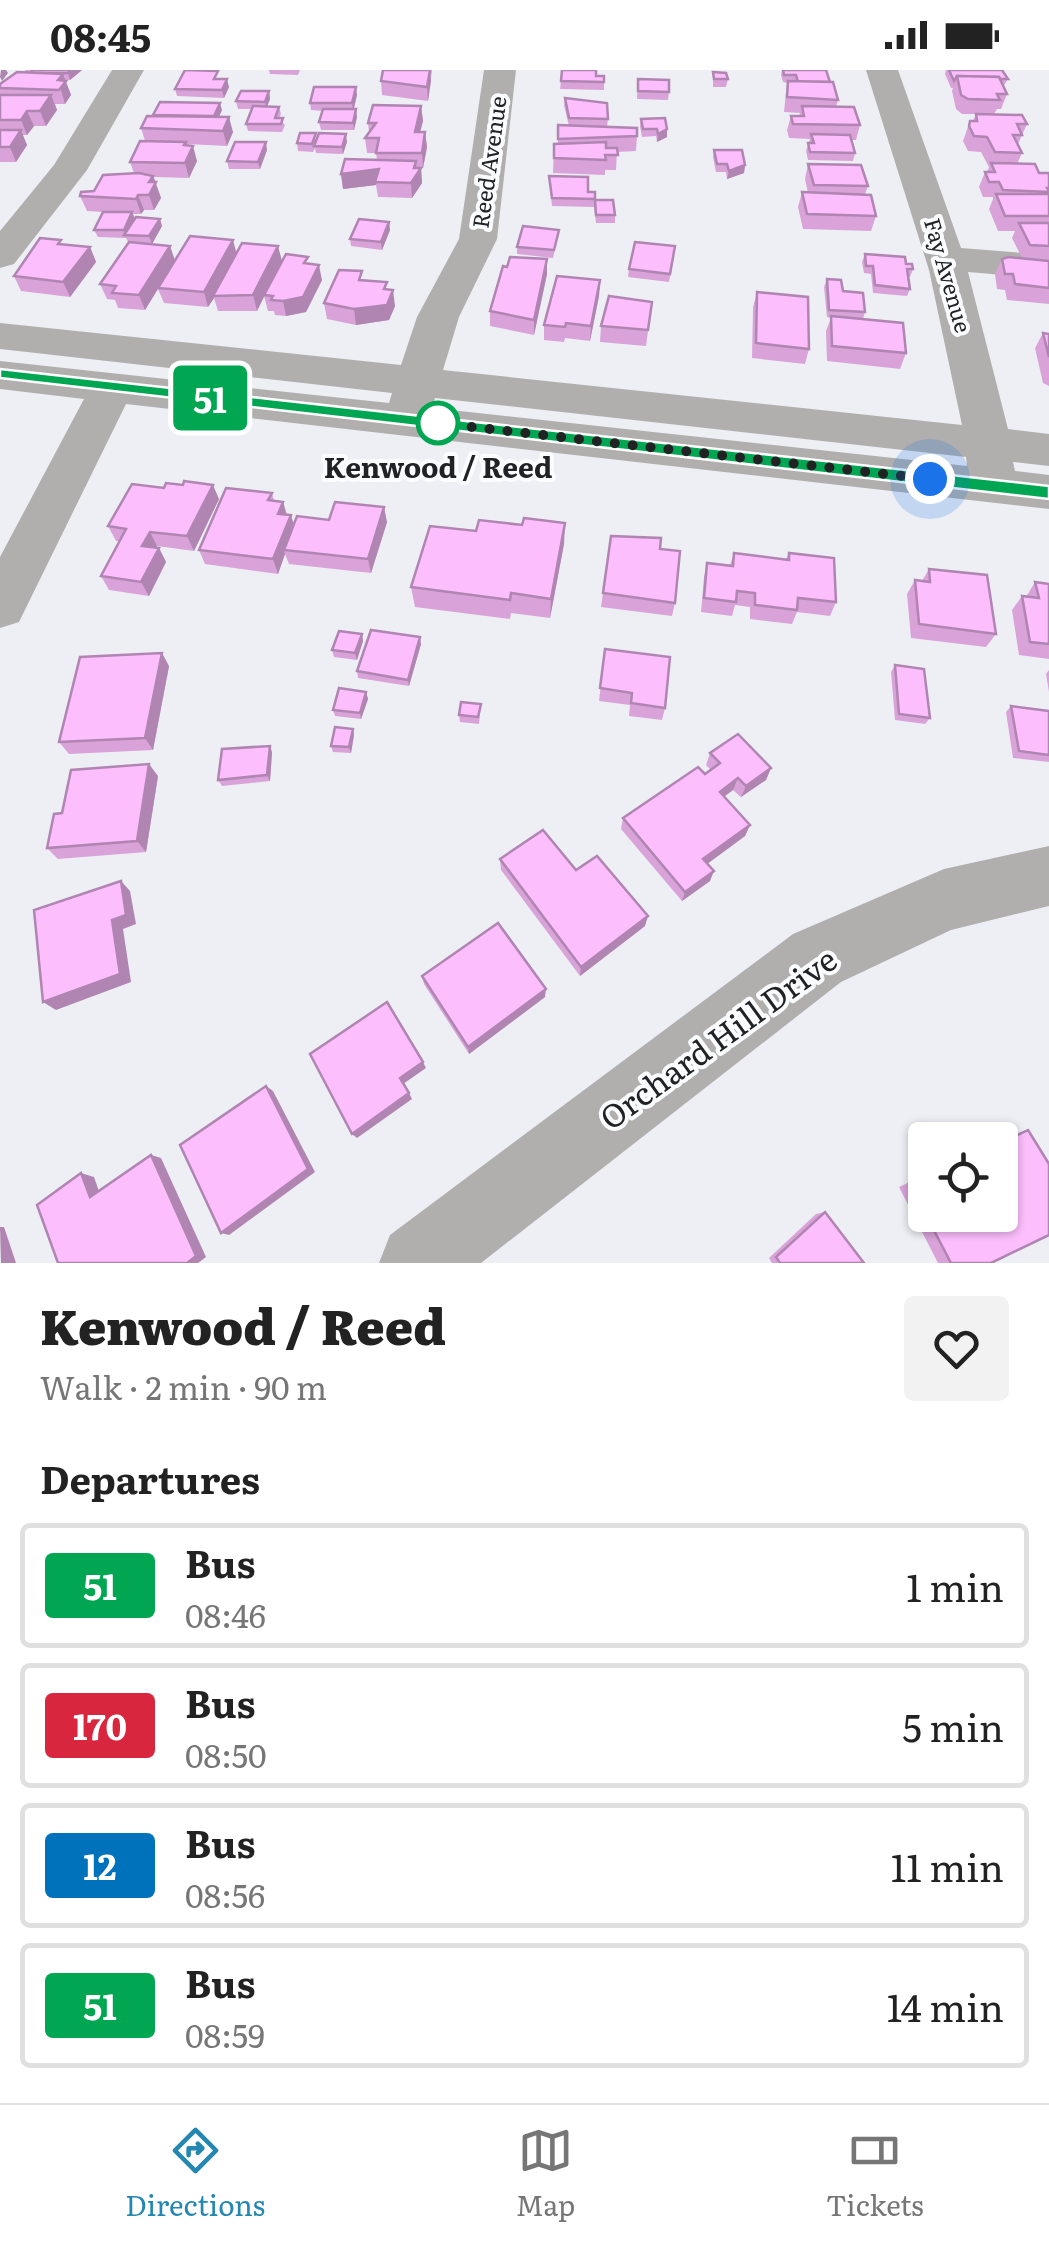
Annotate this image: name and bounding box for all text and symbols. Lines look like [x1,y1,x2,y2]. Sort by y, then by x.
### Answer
text: 08:45 [50,7,151,64]
street label: Reed Avenue [462,94,514,230]
street label: Fay Avenue [917,214,981,336]
line badge: 51 [165,366,255,430]
text: 51 [193,372,227,424]
marker: Kenwood / Reed [417,402,459,444]
place label: Kenwood / Reed [324,445,552,487]
your location [905,454,955,504]
street label: Orchard Hill Drive [588,934,846,1140]
map controls [908,1122,1018,1232]
button: locate [908,1122,1018,1232]
text: Kenwood / Reed [40,1289,446,1360]
button: heart [904,1296,1009,1401]
text: Walk · 2 min · 90 m [40,1362,327,1410]
text: Departures [40,1449,260,1506]
text: Bus [185,1533,256,1590]
text: 1 min [906,1557,1004,1614]
text: 51 [83,1559,117,1611]
text: 08:46 [185,1590,266,1638]
text: Bus [185,1673,256,1730]
text: 5 min [902,1697,1004,1754]
text: 170 [73,1699,127,1751]
text: 08:50 [185,1730,267,1778]
text: Bus [185,1813,256,1870]
text: 11 min [891,1837,1004,1894]
text: 12 [83,1839,117,1891]
text: 08:56 [185,1870,265,1918]
text: Bus [185,1953,256,2010]
text: 14 min [887,1977,1004,2034]
text: 51 [83,1979,117,2031]
text: 08:59 [185,2010,265,2058]
tab: Directions [125,2123,265,2225]
tab: Map [516,2123,575,2225]
tab: Tickets [826,2123,924,2225]

